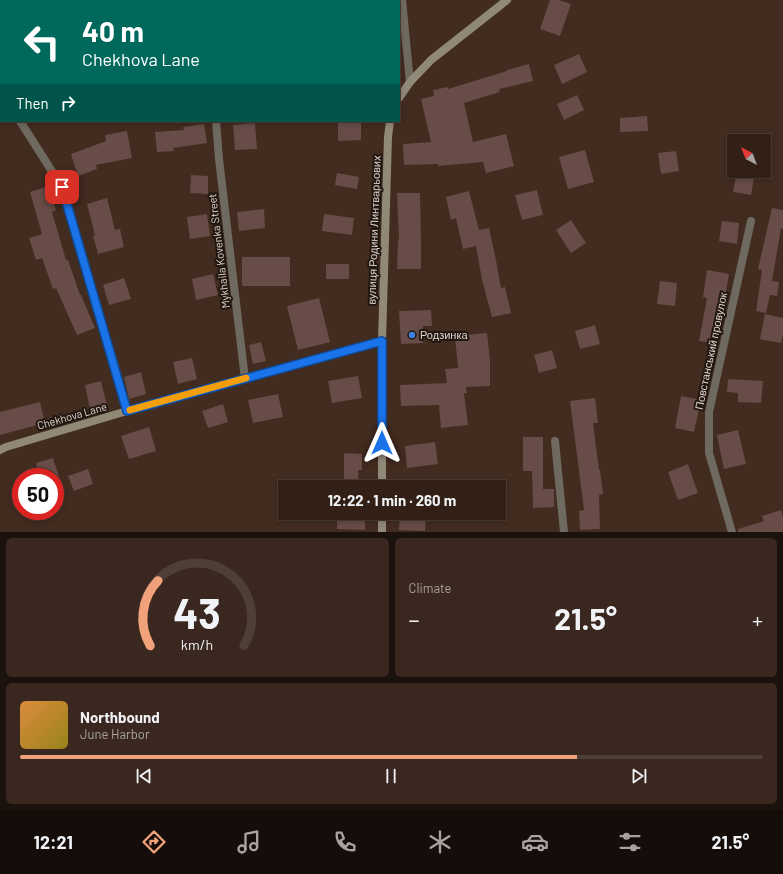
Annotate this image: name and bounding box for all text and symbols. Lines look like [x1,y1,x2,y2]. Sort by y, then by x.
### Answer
text: 40 m [82,14,144,48]
icon: left [16,16,68,68]
text: Chekhova Lane [82,48,200,70]
icon: right [57,92,79,114]
text: Then [16,94,49,112]
north arrow [727,134,771,178]
map controls [727,134,771,178]
street label: вулиця Родини Линтварьових [364,155,383,305]
pin [45,170,79,204]
icon: arrive [51,176,73,198]
street label: Mykhaila Kovenka Street [205,193,232,309]
street label: Повстанський провулок [692,291,729,411]
place label: Родзинка [420,328,468,341]
marker: Родзинка [407,330,417,340]
street label: Chekhova Lane [35,399,108,432]
position arrow [361,422,403,464]
speed limit sign: 50 [12,468,64,520]
text: 12:22 · 1 min · 260 m [328,491,456,509]
text: Climate [409,580,452,596]
text: 43 [173,586,221,636]
text: 21.5° [554,600,617,636]
text: − [409,606,420,632]
text: + [752,606,763,632]
text: km/h [181,635,213,652]
text: Northbound [80,708,160,726]
text: June Harbor [80,726,150,742]
icon: previous [133,765,155,787]
icon: pause [380,765,402,787]
icon: next [628,765,650,787]
icon: directions [140,828,168,856]
icon: music [235,828,263,856]
icon: phone [331,828,359,856]
icon: climate [426,828,454,856]
icon: car [521,828,549,856]
icon: filters [616,828,644,856]
text: 12:21 [34,831,73,853]
text: 21.5° [712,831,749,853]

